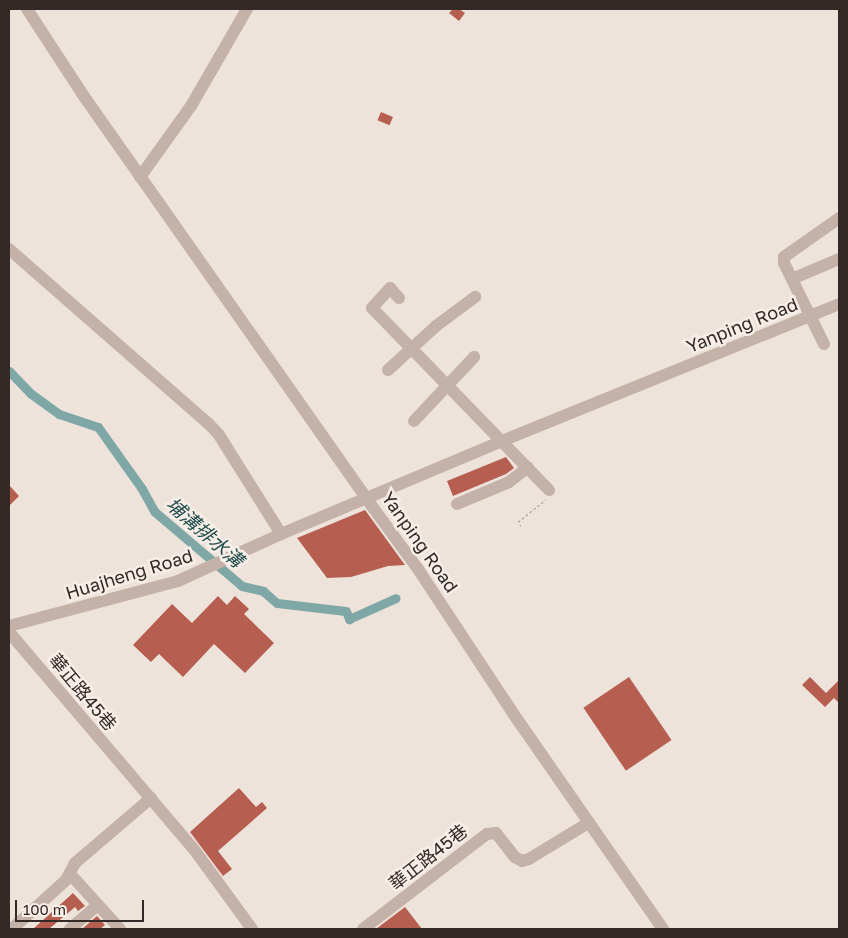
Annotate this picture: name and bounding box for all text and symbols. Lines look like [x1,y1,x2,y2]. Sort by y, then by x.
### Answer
street label: Yanping Road [683,293,801,357]
street label: Yanping Road [377,487,463,597]
water label: 埔溝排水溝 [162,492,248,572]
street label: Huajheng Road [63,544,195,604]
street label: 華正路45巷 [45,649,121,735]
street label: 華正路45巷 [385,820,471,894]
scale bar [18,890,146,922]
text: 100 m [23,900,66,918]

